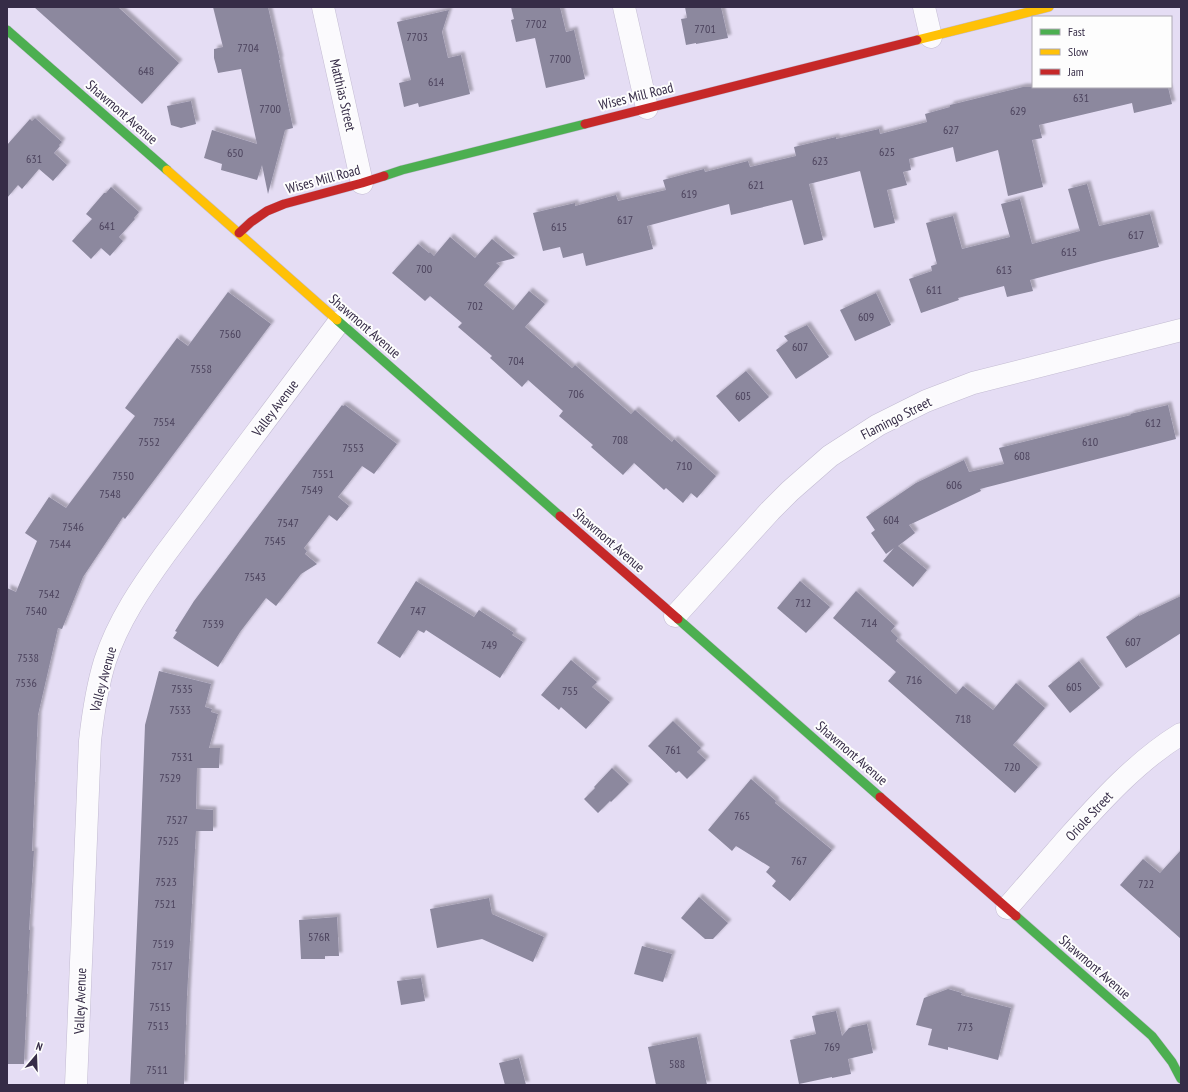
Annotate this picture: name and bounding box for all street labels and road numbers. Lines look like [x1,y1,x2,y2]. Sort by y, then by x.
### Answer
street label: Matthias Street [326,57,360,133]
street label: Shawmont Avenue [82,76,162,148]
street label: Wises Mill Road [597,78,675,114]
street label: Wises Mill Road [284,160,362,198]
street label: Shawmont Avenue [325,290,405,362]
street label: Valley Avenue [247,376,302,441]
street label: Flamingo Street [858,392,935,443]
street label: Shawmont Avenue [569,504,649,576]
street label: Valley Avenue [85,644,120,714]
street label: Shawmont Avenue [812,717,892,789]
street label: Oriole Street [1061,787,1117,845]
street label: Shawmont Avenue [1055,931,1135,1003]
street label: Valley Avenue [70,967,90,1036]

